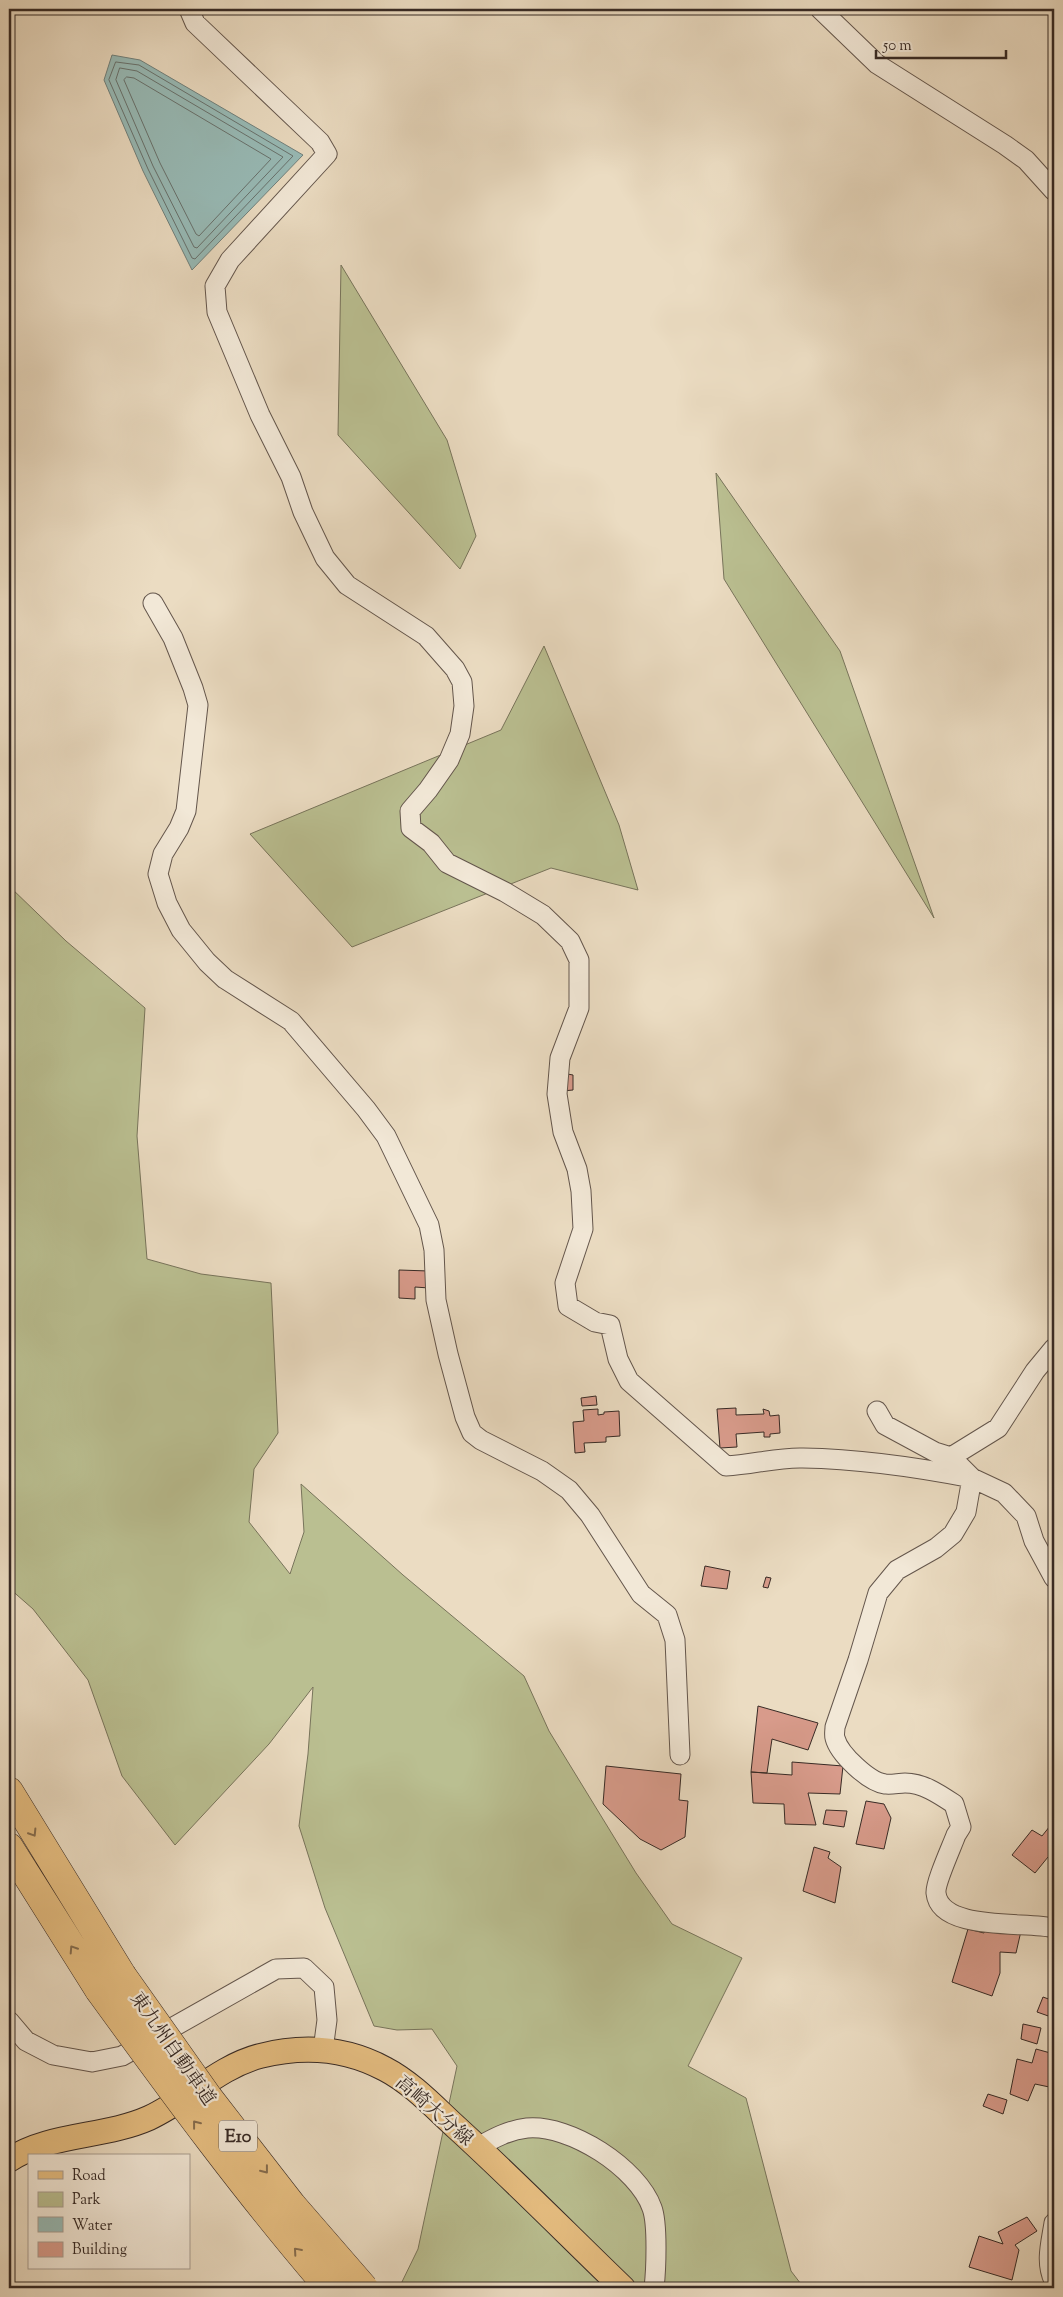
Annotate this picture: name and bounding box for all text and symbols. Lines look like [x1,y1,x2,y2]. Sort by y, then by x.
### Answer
scale bar [876,28,1006,60]
text: 50 m [882,36,912,57]
one-way arrow [27,1828,37,1837]
one-way arrow [70,1945,79,1954]
street label: 東九州自動車道 [123,1987,221,2112]
street label: 高崎大分線 [389,2071,478,2153]
one-way arrow [193,2120,202,2130]
road number: E10 [219,2120,257,2152]
legend [28,2154,190,2270]
one-way arrow [259,2164,268,2174]
text: Road [72,2166,106,2187]
text: Park [72,2190,101,2211]
text: Water [72,2216,113,2237]
text: Building [72,2240,127,2261]
one-way arrow [294,2248,303,2257]

